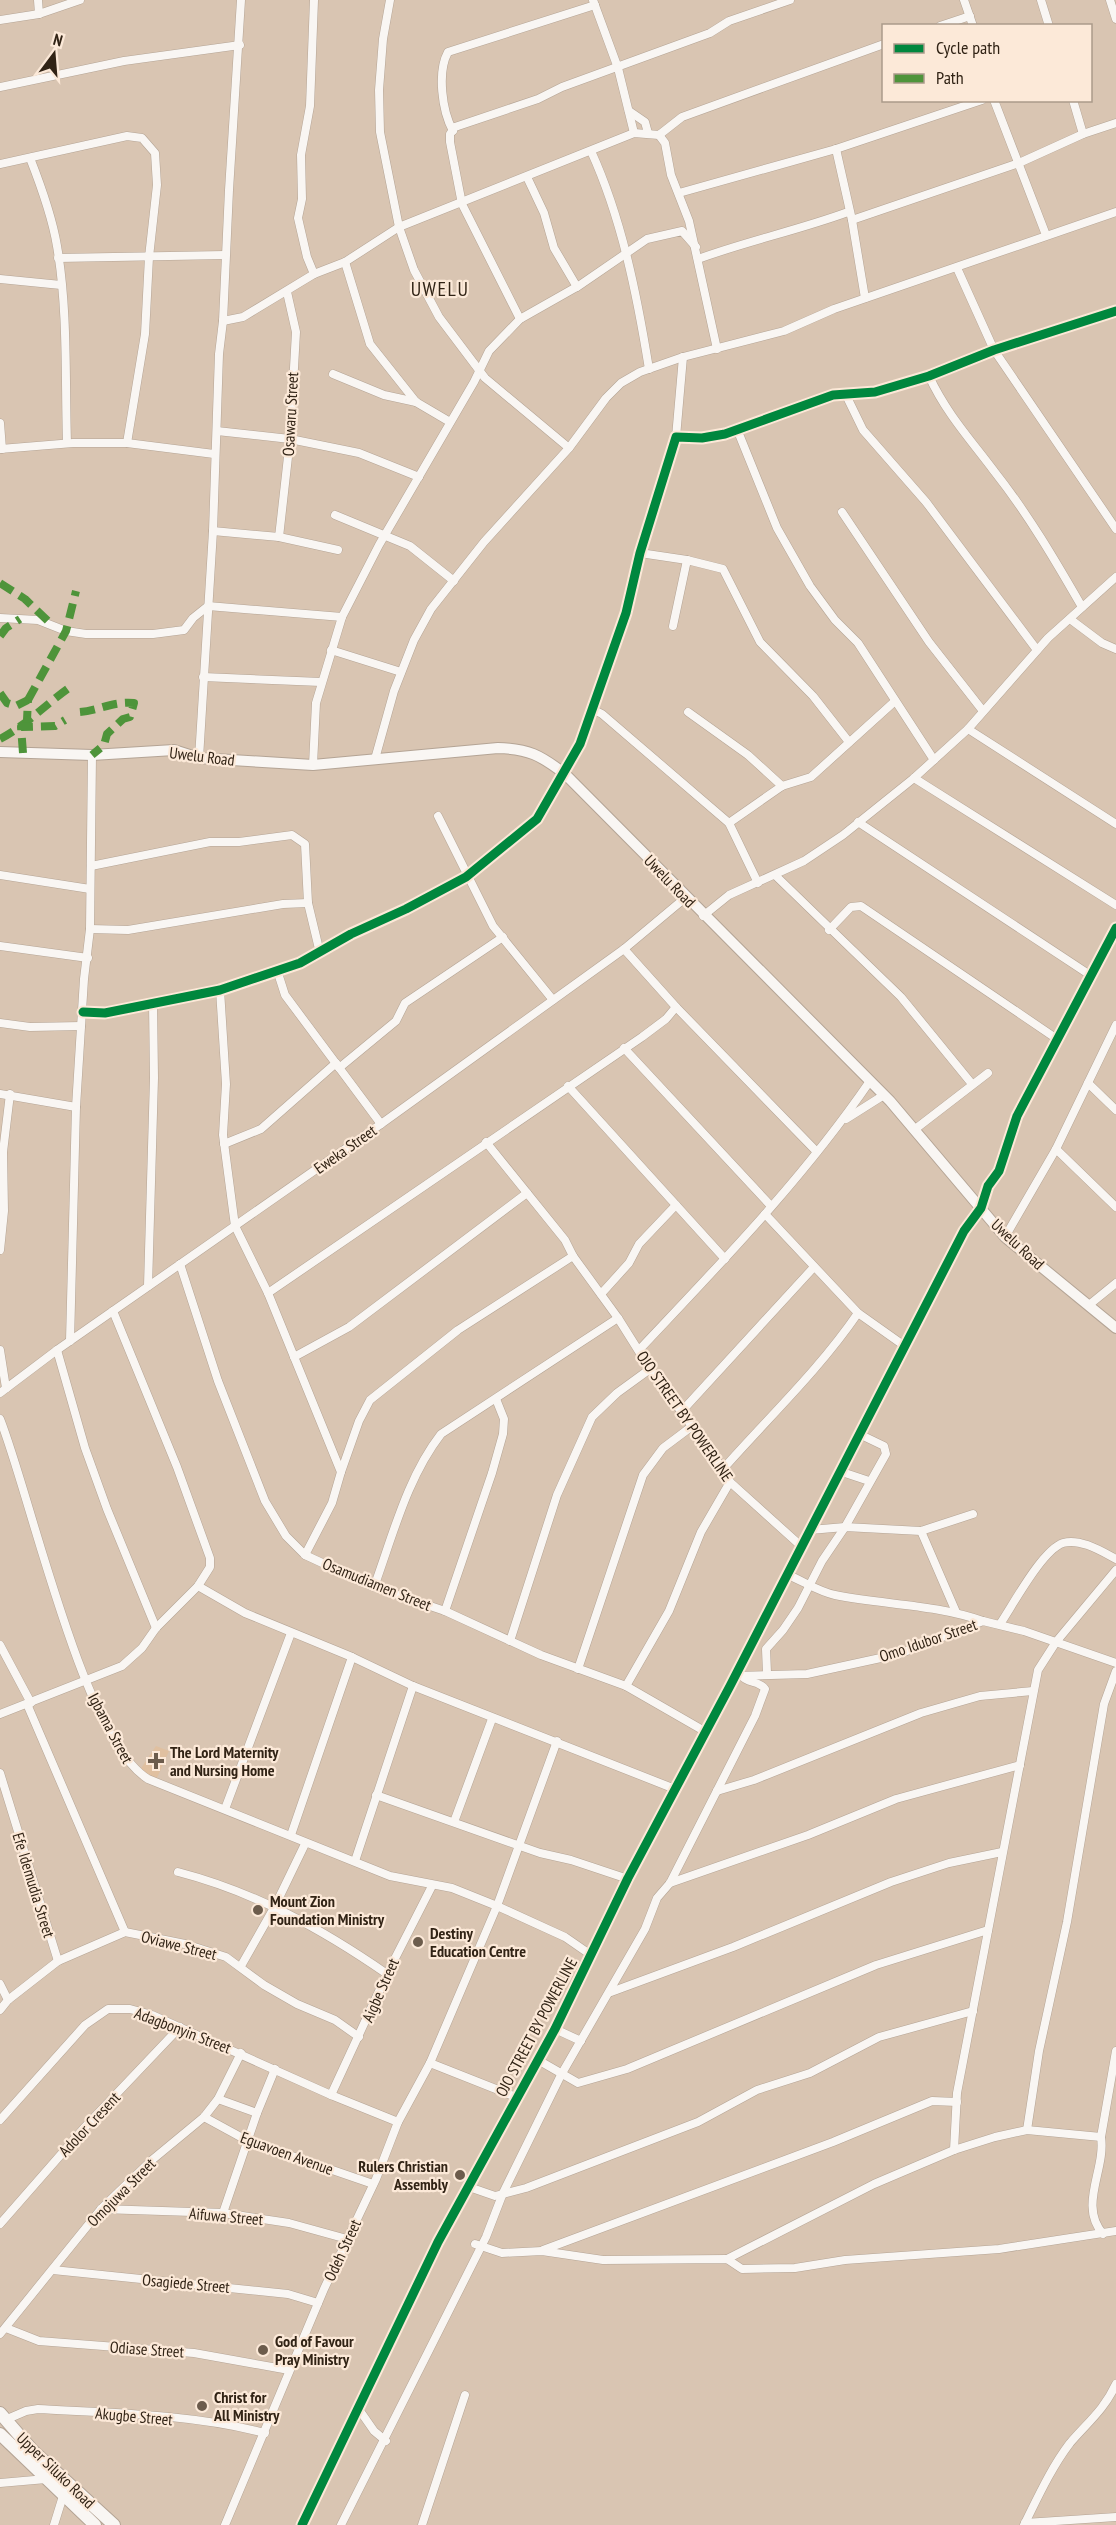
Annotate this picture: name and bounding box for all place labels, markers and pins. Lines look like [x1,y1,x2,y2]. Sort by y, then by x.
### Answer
place label: The Lord Maternity and Nursing Home [170,1742,279,1780]
marker: The Lord Maternity and Nursing Home [147,1752,165,1770]
place label: Mount Zion Foundation Ministry [270,1891,385,1929]
marker: Mount Zion Foundation Ministry [251,1903,265,1917]
place label: Destiny Education Centre [430,1923,526,1961]
marker: Destiny Education Centre [411,1935,425,1949]
place label: Rulers Christian Assembly [358,2156,449,2194]
marker: Rulers Christian Assembly [453,2168,467,2182]
place label: God of Favour Pray Ministry [275,2331,354,2369]
marker: God of Favour Pray Ministry [256,2343,270,2357]
place label: Christ for All Ministry [213,2387,280,2425]
marker: Christ for All Ministry [195,2399,209,2413]

